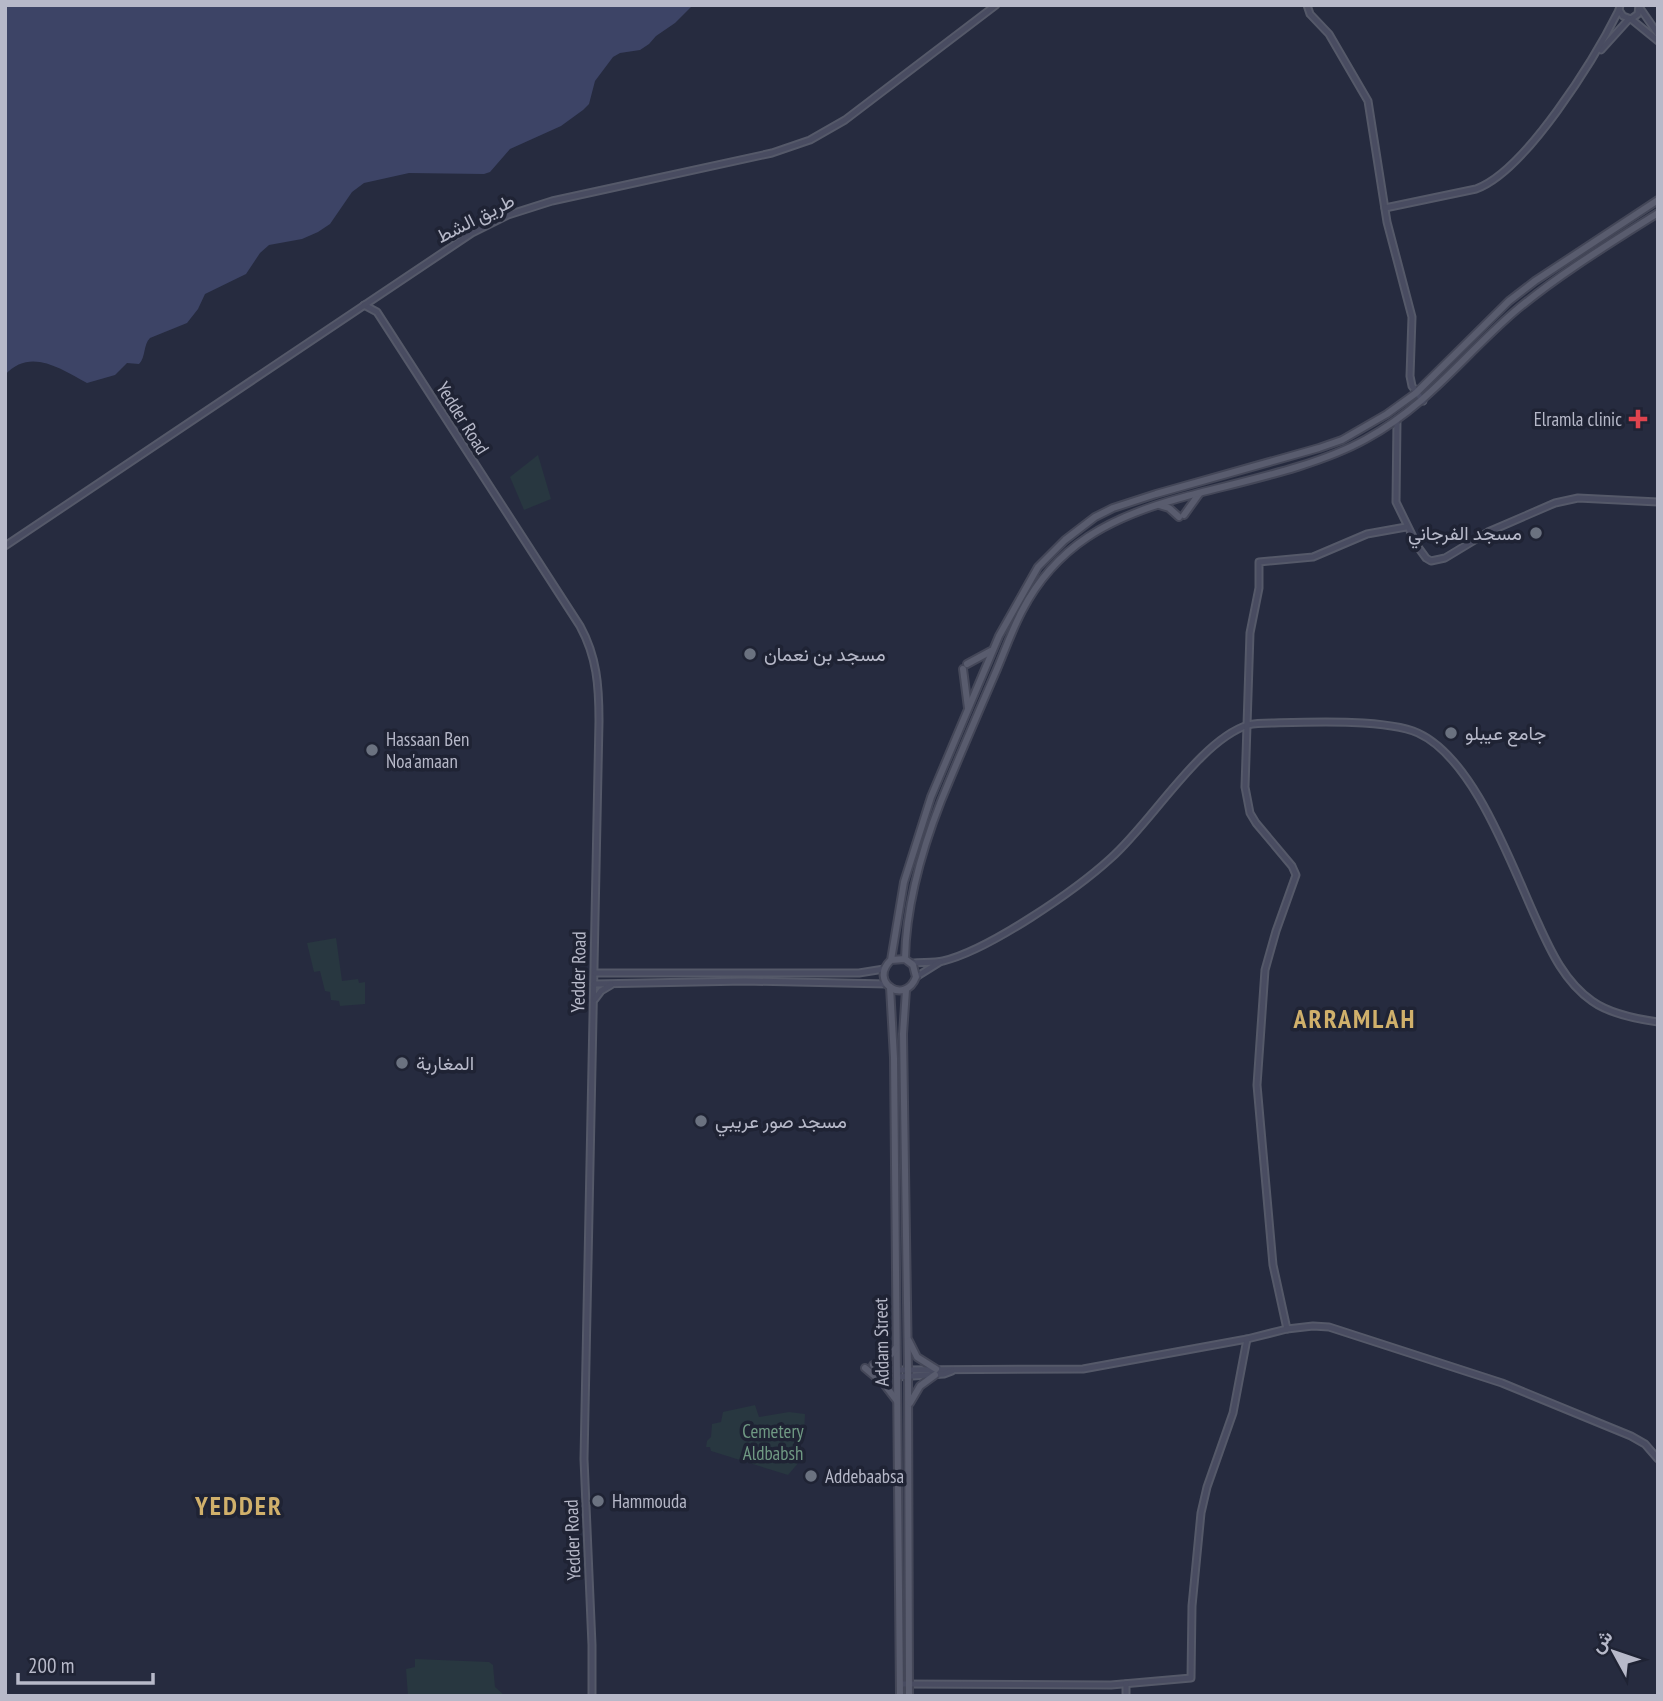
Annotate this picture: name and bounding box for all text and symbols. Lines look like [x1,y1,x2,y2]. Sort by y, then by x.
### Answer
street label: طريق الشط [432,188,518,248]
street label: Yedder Road [431,377,495,459]
place label: Elramla clinic [1534,407,1622,431]
marker: Elramla clinic [1628,409,1648,429]
place label: مسجد الفرجاني [1408,521,1522,549]
marker: مسجد الفرجاني [1528,525,1544,541]
place label: مسجد بن نعمان [764,642,886,666]
marker: مسجد بن نعمان [742,646,758,662]
place label: جامع عيبلو [1465,721,1546,747]
marker: جامع عيبلو [1443,725,1459,741]
place label: Hassaan Ben Noa'amaan [386,727,469,773]
marker: Hassaan Ben Noa'amaan [364,742,380,758]
street label: Yedder Road [565,931,591,1013]
district label: ARRAMLAH [1293,1002,1416,1035]
place label: المغاربة [416,1051,474,1075]
marker: المغاربة [394,1055,410,1071]
place label: مسجد صور عريبي [715,1109,847,1137]
marker: مسجد صور عريبي [693,1113,709,1129]
street label: Addam Street [868,1297,894,1387]
park label: Cemetery Aldbabsh [742,1419,805,1465]
place label: Addebaabsa [825,1464,904,1488]
marker: Addebaabsa [803,1468,819,1484]
district label: YEDDER [194,1489,283,1522]
place label: Hammouda [612,1489,687,1513]
marker: Hammouda [590,1493,606,1509]
street label: Yedder Road [559,1499,585,1581]
north arrow [1579,1617,1649,1687]
text: ش [1584,1624,1618,1658]
scale bar [18,1642,152,1686]
text: 200 m [28,1652,74,1679]

